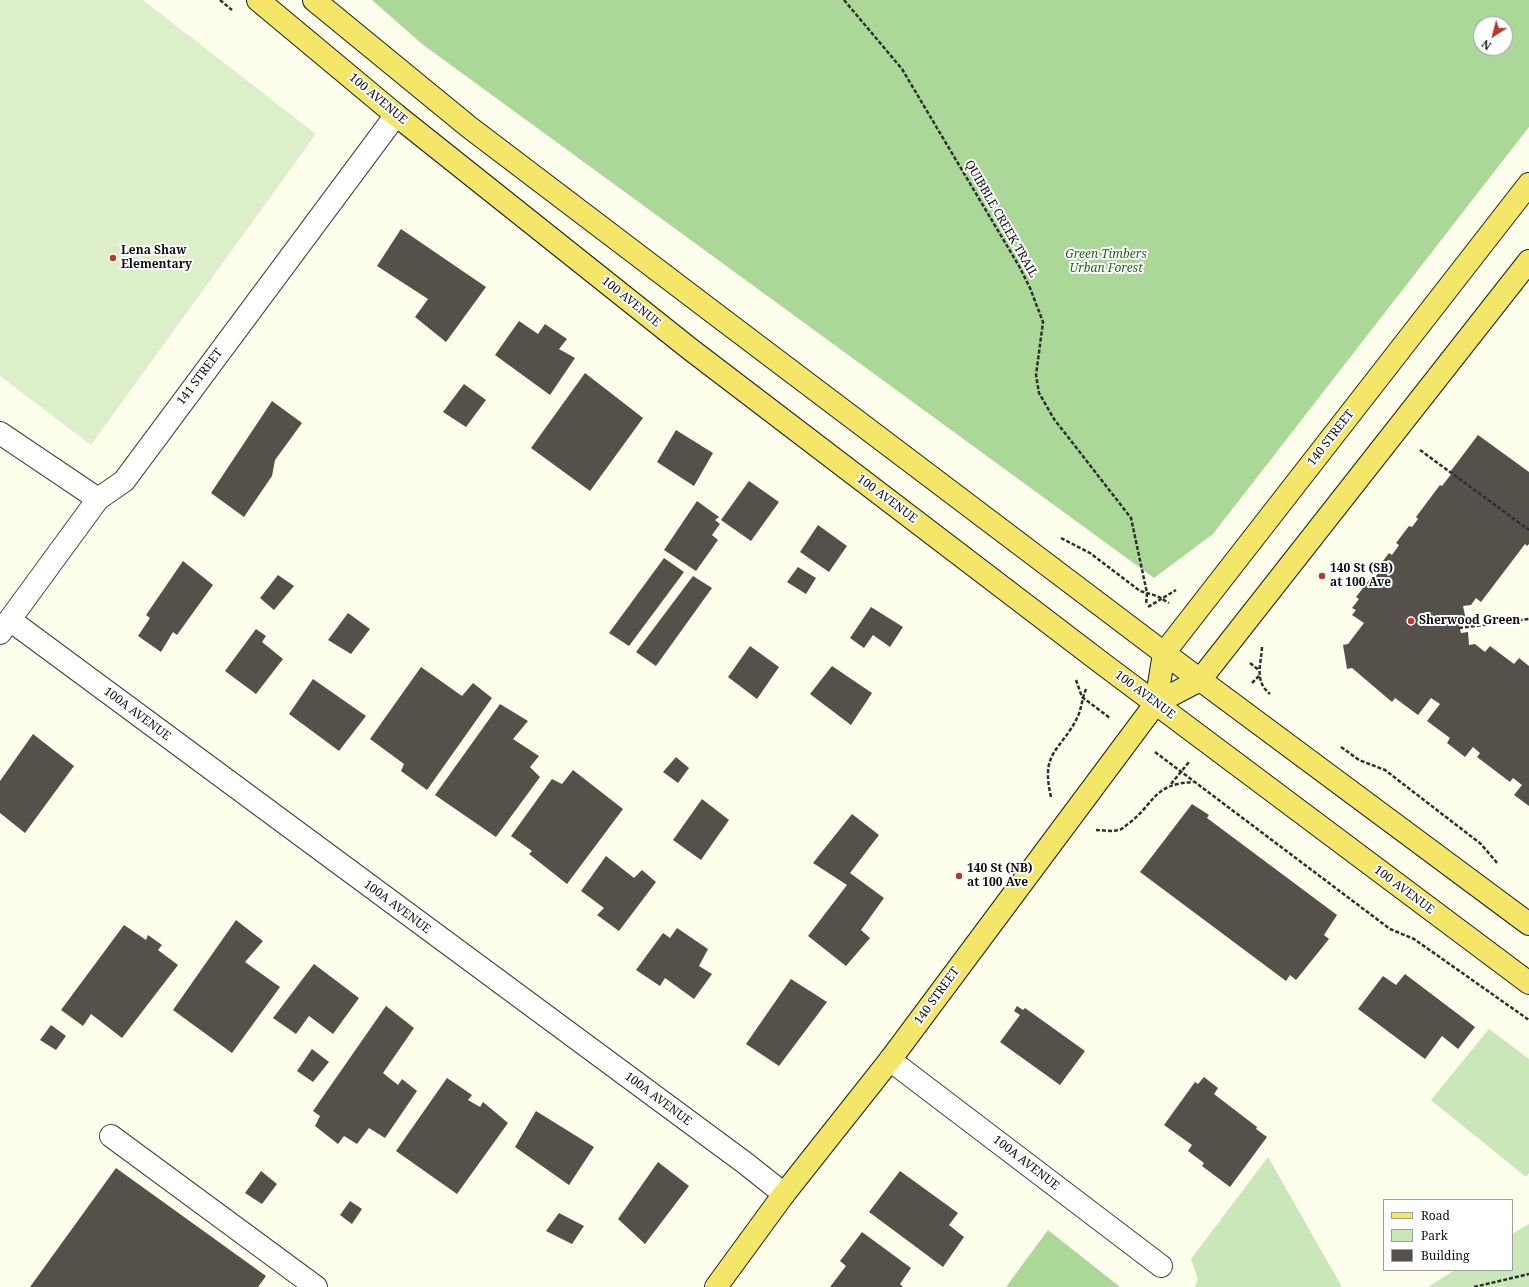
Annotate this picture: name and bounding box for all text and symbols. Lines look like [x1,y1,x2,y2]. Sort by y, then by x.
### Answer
north arrow [1473,16,1513,56]
text: N [1478,37,1494,54]
street label: 100 AVENUE [346,70,410,128]
street label: QUIBBLE CREEK TRAIL [962,158,1040,280]
place label: Lena Shaw Elementary [121,244,192,272]
park label: Green Timbers Urban Forest [1065,248,1147,276]
marker: Lena Shaw Elementary [108,253,118,263]
street label: 100 AVENUE [599,274,663,330]
street label: 141 STREET [174,346,226,408]
street label: 140 STREET [1305,407,1357,469]
street label: 100 AVENUE [854,472,920,526]
place label: 140 St (SB) at 100 Ave [1330,562,1393,590]
marker: 140 St (SB) at 100 Ave [1317,571,1327,581]
place label: Sherwood Green [1419,614,1520,628]
marker: Sherwood Green [1406,616,1416,626]
street label: 100 AVENUE [1112,668,1178,722]
street label: 100A AVENUE [101,684,173,744]
place label: 140 St (NB) at 100 Ave [967,862,1033,890]
street label: 100 AVENUE [1371,863,1437,917]
marker: 140 St (NB) at 100 Ave [954,871,964,881]
street label: 100A AVENUE [361,877,433,937]
street label: 140 STREET [911,965,963,1027]
street label: 100A AVENUE [622,1069,694,1129]
street label: 100A AVENUE [990,1133,1062,1193]
legend [1383,1199,1513,1271]
text: Road [1421,1207,1450,1224]
text: Park [1421,1227,1448,1244]
text: Building [1421,1247,1469,1264]

